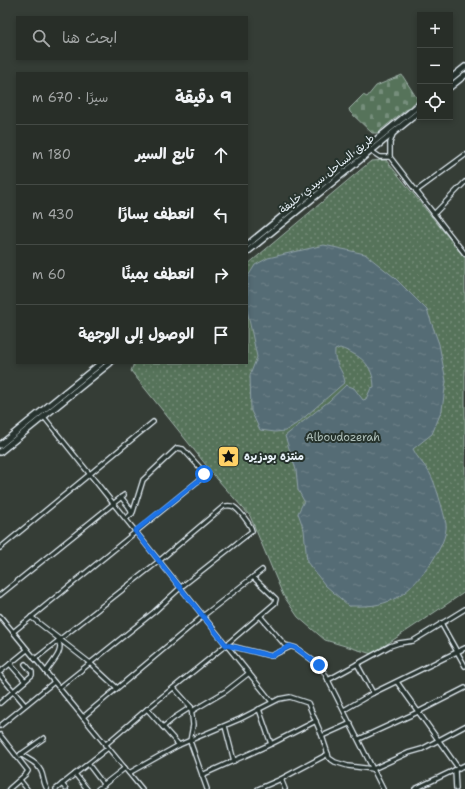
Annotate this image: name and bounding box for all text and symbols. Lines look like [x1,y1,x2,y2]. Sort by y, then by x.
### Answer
map controls [417,12,453,120]
button: + [417,12,453,48]
search box [16,16,248,60]
icon: search [30,27,52,49]
text: ابحث هنا [62,28,117,48]
button: − [417,48,453,84]
button: locate [417,84,453,120]
text: 9 دقيقة [175,86,232,108]
text: سيرًا · 670 m [32,89,108,106]
street label: طريق الساحل سيدي خليفة [276,131,378,218]
text: تابع السير [135,144,194,164]
icon: ahead [210,144,232,166]
text: 180 m [32,146,71,163]
text: انعطف يسارًا [118,204,194,224]
icon: left [210,204,232,226]
text: 430 m [32,206,74,223]
text: انعطف يمينًا [122,264,194,284]
icon: right [210,264,232,286]
text: 60 m [32,266,66,283]
text: الوصول إلى الوجهة [78,324,194,344]
icon: arrive [210,324,232,346]
park label: Alboudozerah [306,430,380,445]
place icon: منتزه بودزيره [215,443,241,469]
place label: منتزه بودزيره [244,449,304,464]
route start [195,465,213,483]
route end [310,656,328,674]

